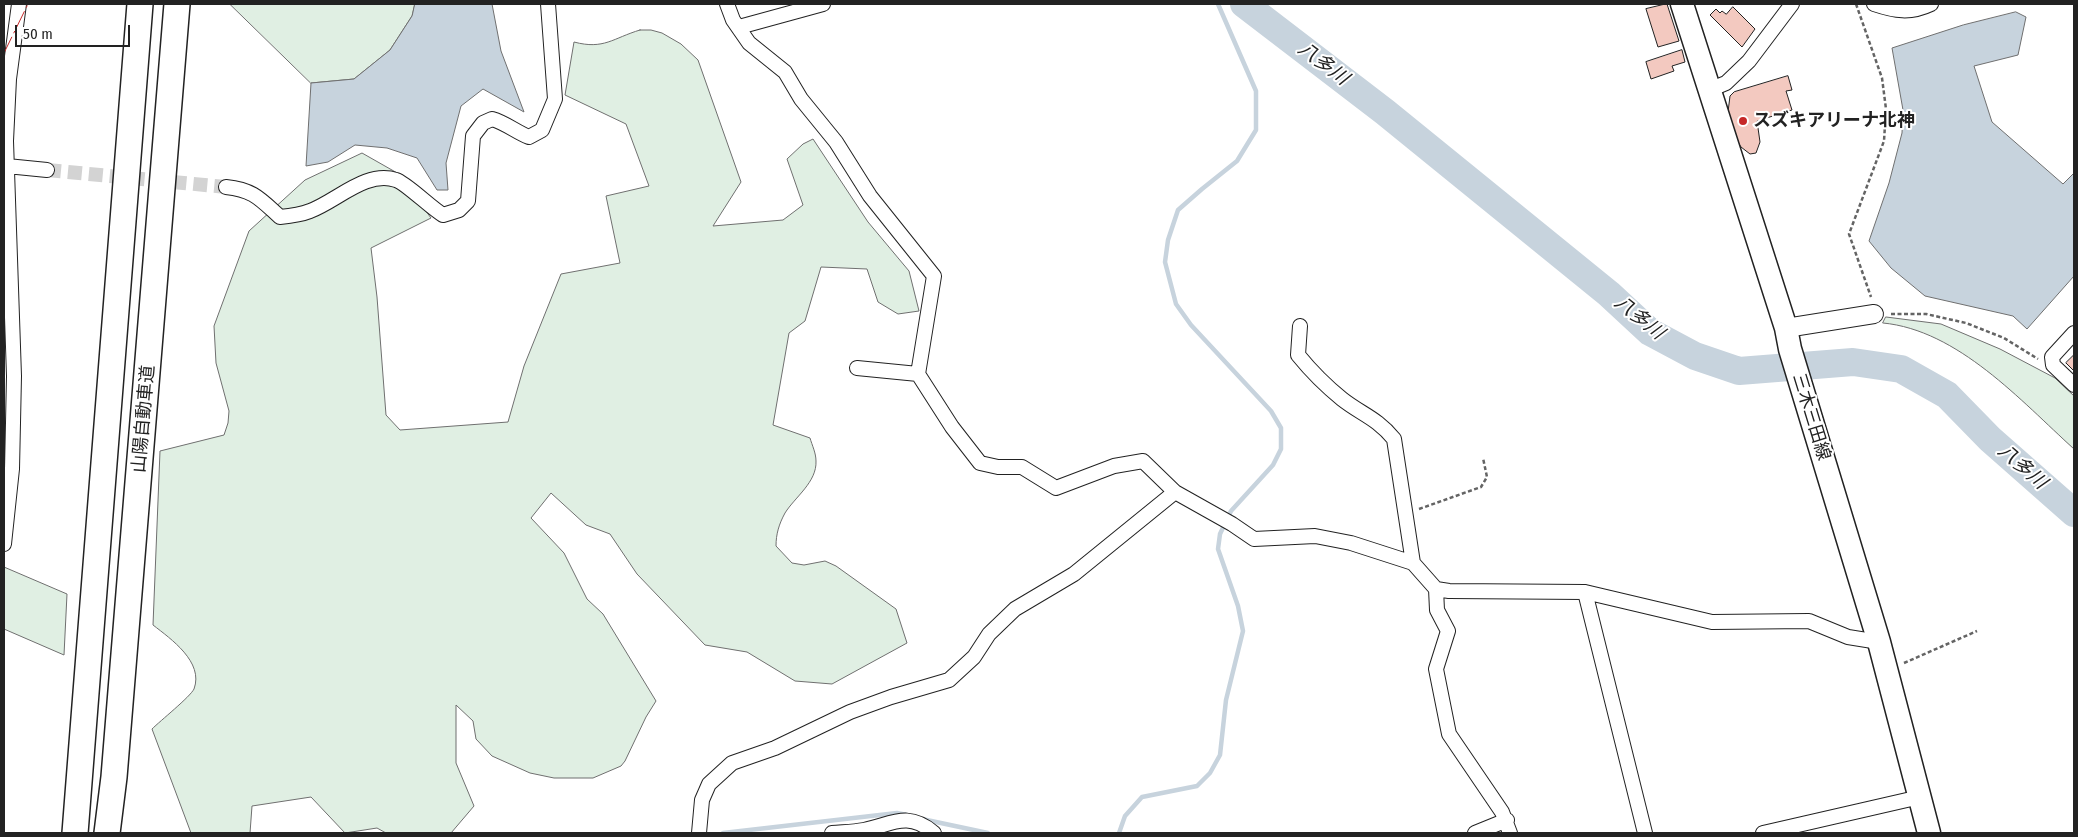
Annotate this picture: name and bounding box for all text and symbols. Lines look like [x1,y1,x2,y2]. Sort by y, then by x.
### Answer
scale bar [18,15,132,47]
text: 50 m [23,25,53,43]
water label: 八多川 [1293,38,1353,90]
place label: スズキアリーナ北神 [1753,110,1915,132]
marker: スズキアリーナ北神 [1737,115,1749,127]
water label: 八多川 [1610,291,1668,345]
street label: 山陽自動車道 [129,364,159,474]
street label: 三木三田線 [1788,371,1834,463]
water label: 八多川 [1993,440,2051,494]

